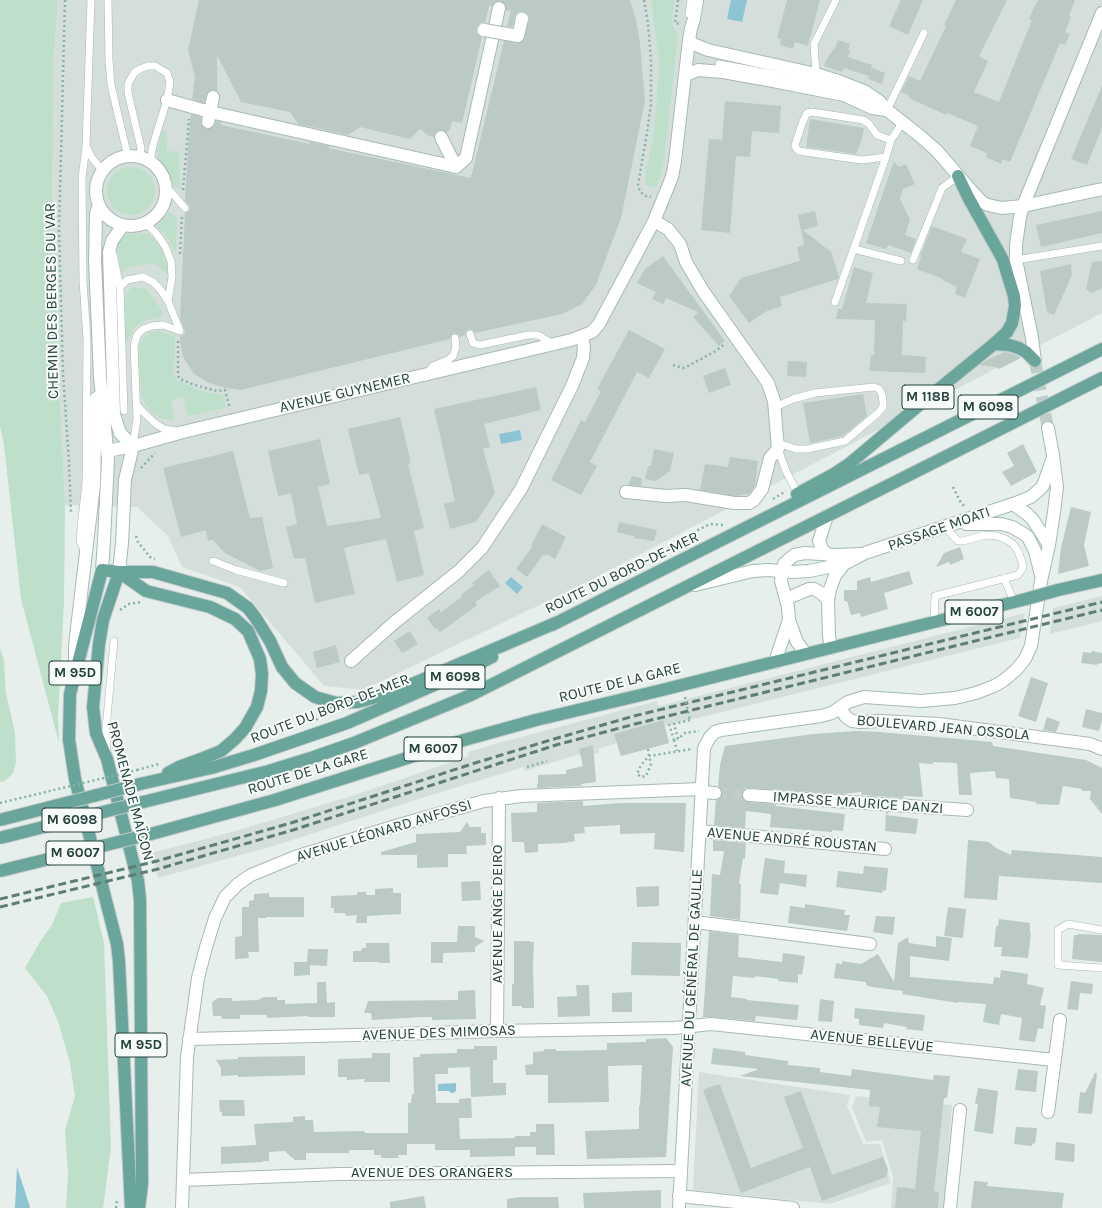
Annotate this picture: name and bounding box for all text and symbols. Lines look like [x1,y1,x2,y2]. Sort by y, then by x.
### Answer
street label: CHEMIN DES BERGES DU VAR [41,203,63,399]
street label: AVENUE GUYNEMER [278,369,412,417]
road number: M 118B [902,385,954,409]
road number: M 6098 [958,395,1018,419]
street label: PASSAGE MOATI [886,503,992,555]
street label: ROUTE DU BORD-DE-MER [542,528,702,618]
road number: M 6007 [945,600,1003,624]
street label: ROUTE DE LA GARE [557,659,683,707]
road number: M 95D [49,661,101,685]
road number: M 6098 [425,665,485,689]
street label: ROUTE DU BORD-DE-MER [248,670,412,748]
street label: BOULEVARD JEAN OSSOLA [856,711,1030,745]
street label: PROMENADE MAÏCON [103,719,157,863]
road number: M 6007 [404,737,462,761]
street label: ROUTE DE LA GARE [246,745,370,799]
street label: IMPASSE MAURICE DANZI [772,788,944,818]
street label: AVENUE LÉONARD ANFOSSI [294,796,474,866]
road number: M 6098 [42,808,102,832]
street label: AVENUE ANDRÉ ROUSTAN [706,824,878,856]
road number: M 6007 [46,841,104,865]
street label: AVENUE ANGE DEIRO [489,844,507,984]
street label: AVENUE DU GÉNÉRAL DE GAULLE [677,869,707,1087]
street label: AVENUE DES MIMOSAS [362,1021,516,1045]
street label: AVENUE BELLEVUE [809,1026,935,1056]
road number: M 95D [115,1033,167,1057]
street label: AVENUE DES ORANGERS [351,1164,513,1182]

